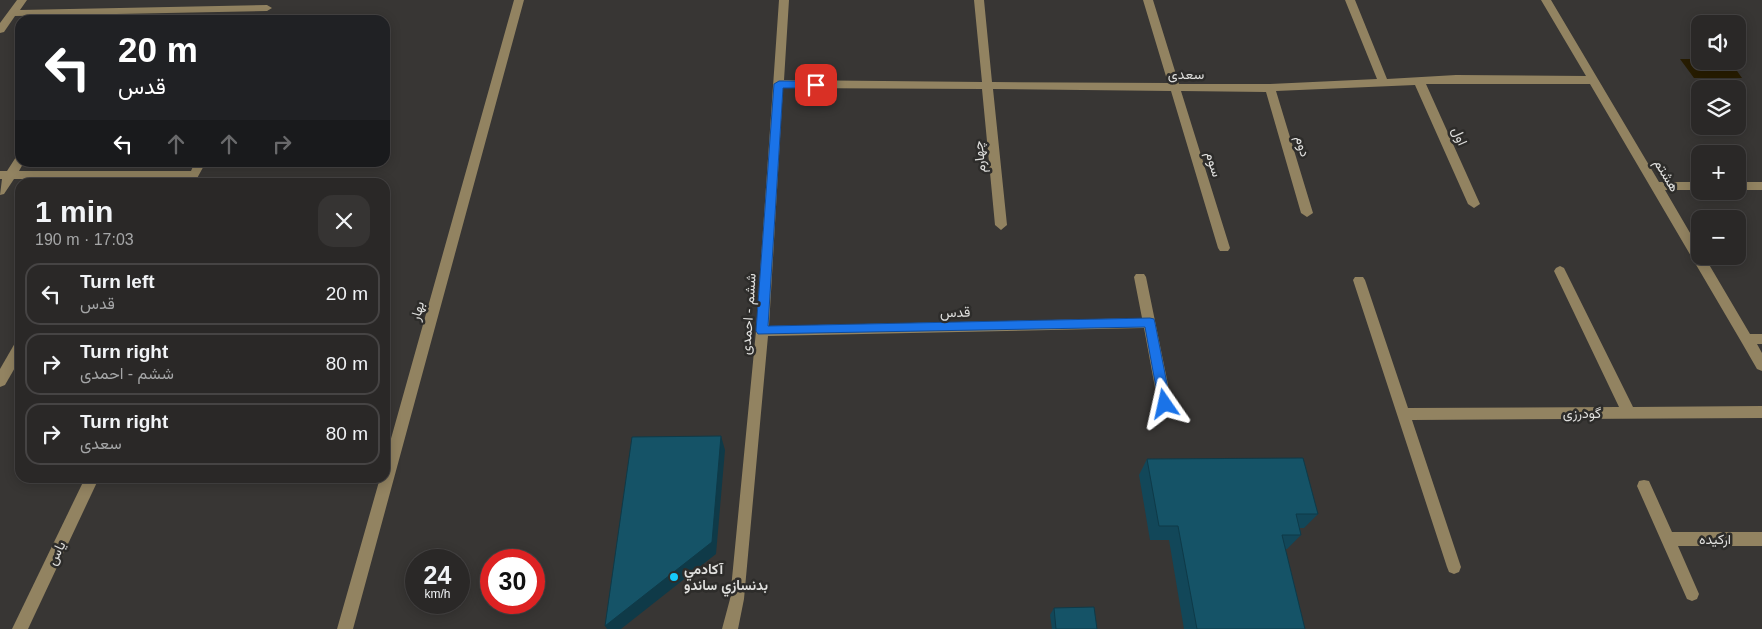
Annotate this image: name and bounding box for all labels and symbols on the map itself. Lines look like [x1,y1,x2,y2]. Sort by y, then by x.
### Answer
pin [795,64,837,106]
street label: سعدی [1168,66,1204,83]
street label: اول [1447,124,1471,148]
street label: دوم [1291,134,1314,159]
street label: چهارم [969,140,991,174]
street label: سوم [1202,149,1225,179]
street label: هشتم [1650,156,1683,195]
street label: ششم - احمدی [737,272,760,356]
street label: بهار [406,299,428,324]
street label: قدس [940,304,970,321]
position arrow [1138,377,1190,429]
street label: گودرزی [1563,405,1601,422]
street label: ارکیده [1699,531,1731,548]
street label: یاس [43,538,69,568]
speed limit sign: 30 [480,549,545,614]
place label: آكادمي بدنسازي ساندو [684,561,768,597]
marker: آكادمي بدنسازي ساندو [668,571,680,583]

